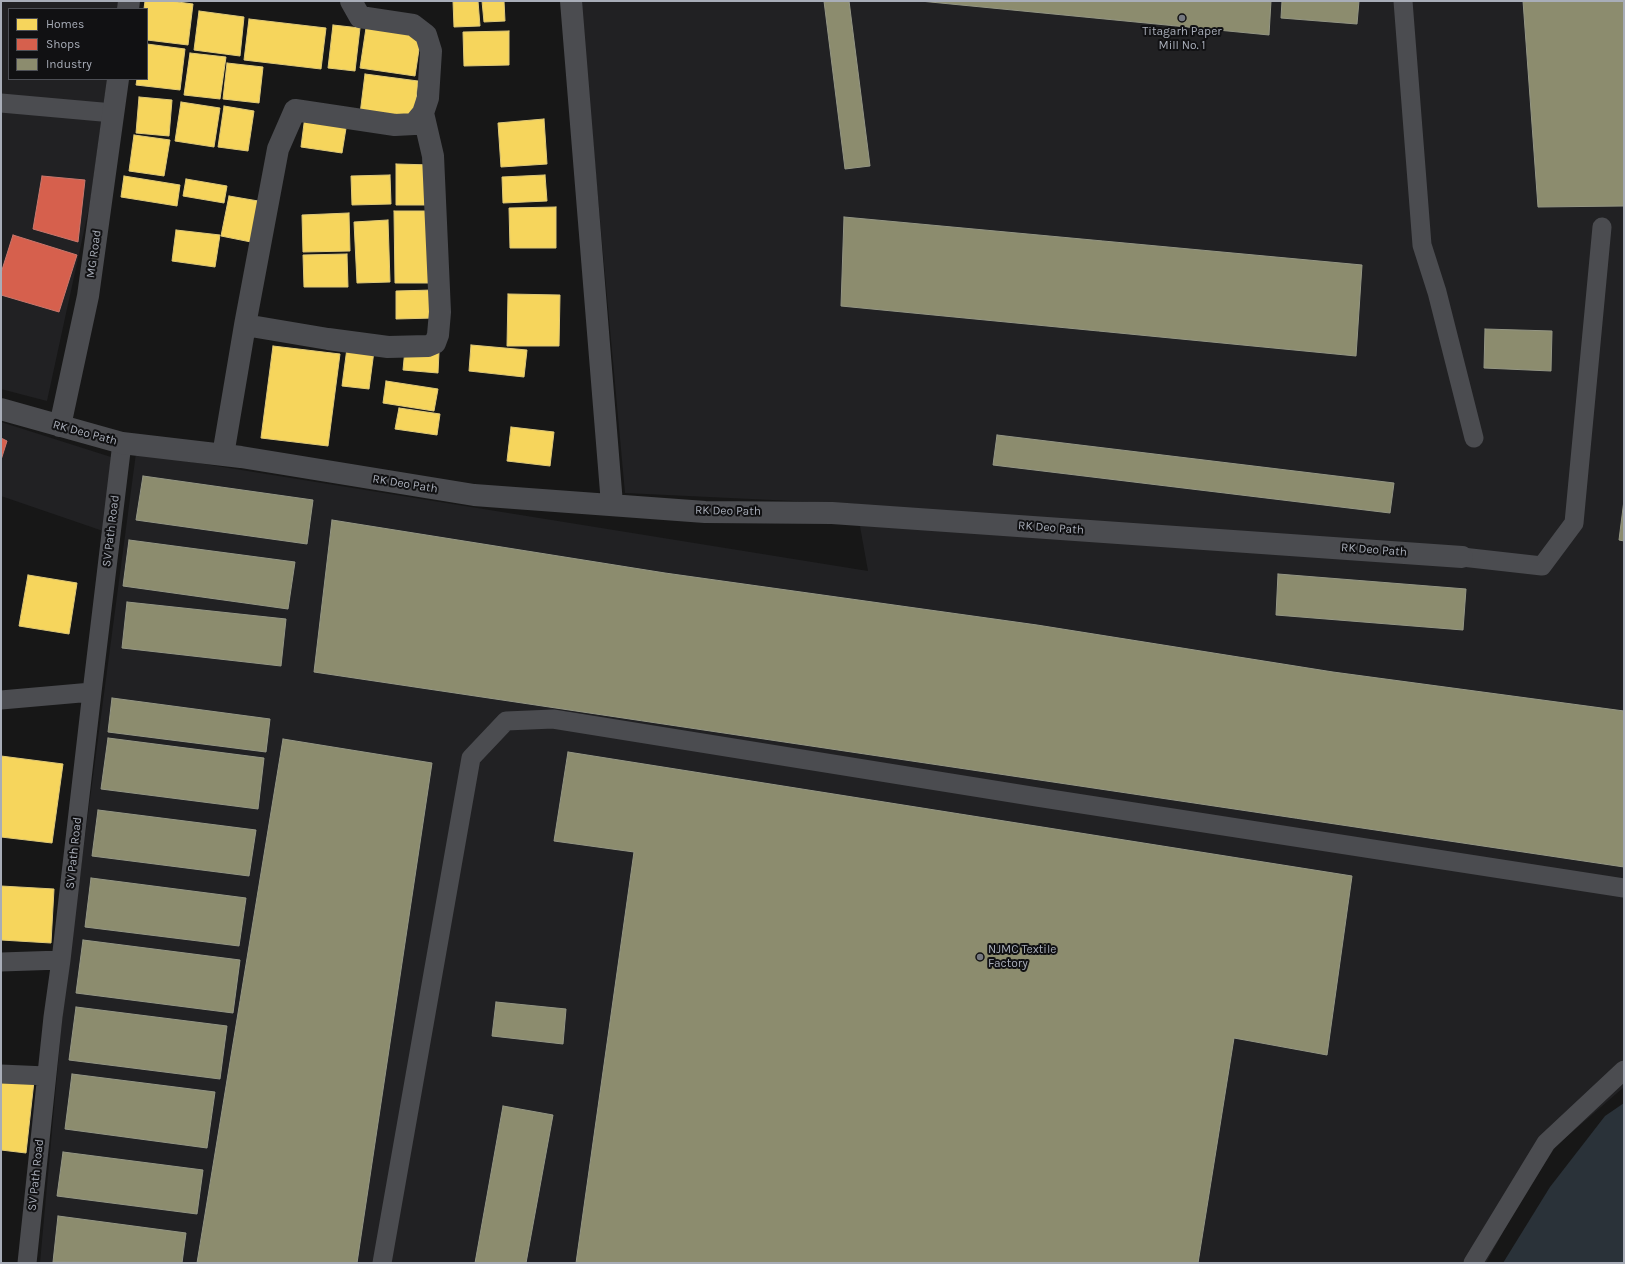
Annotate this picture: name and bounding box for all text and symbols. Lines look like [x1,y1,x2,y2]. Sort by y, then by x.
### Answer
legend [8,8,148,80]
marker: Titagarh Paper Mill No. 1 [1177,13,1187,23]
text: Homes [46,17,84,31]
place label: Titagarh Paper Mill No. 1 [1142,25,1222,53]
text: Shops [46,37,80,51]
text: Industry [46,57,92,71]
street label: MG Road [84,229,104,279]
street label: RK Deo Path [51,418,119,448]
street label: RK Deo Path [371,472,439,496]
street label: SV Path Road [99,494,123,568]
street label: RK Deo Path [695,503,761,519]
street label: RK Deo Path [1018,519,1084,537]
street label: RK Deo Path [1341,541,1407,559]
street label: SV Path Road [63,816,85,890]
place label: NJMC Textile Factory [988,943,1056,971]
marker: NJMC Textile Factory [975,952,985,962]
street label: SV Path Road [25,1138,47,1212]

